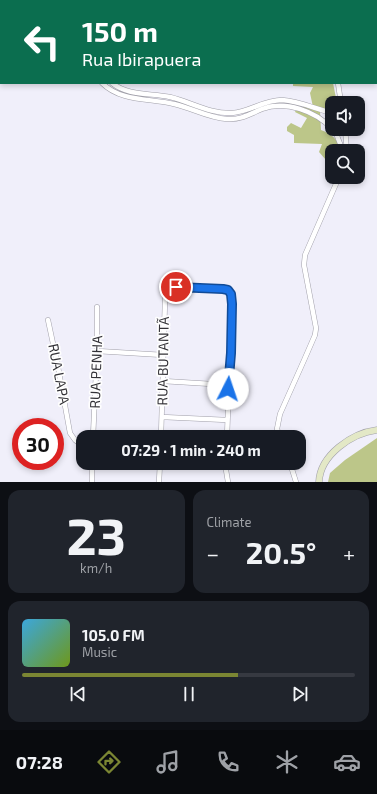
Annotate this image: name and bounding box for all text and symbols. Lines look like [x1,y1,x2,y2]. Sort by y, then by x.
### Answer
text: 150 m [82,14,158,48]
icon: left [16,16,68,68]
text: Rua Ibirapuera [82,48,201,70]
map controls [325,96,365,184]
button: sound [325,96,365,136]
button: search [325,144,365,184]
pin [159,270,193,304]
icon: arrive [165,276,187,298]
street label: RUA BUTANTÃ [153,316,172,406]
street label: RUA PENHA [86,335,105,409]
street label: RUA LAPA [45,342,74,406]
position arrow [207,368,249,410]
speed limit sign: 30 [12,418,64,470]
text: 07:29 · 1 min · 240 m [121,441,261,459]
text: 23 [66,503,126,565]
text: Climate [207,514,251,530]
text: 20.5° [246,534,316,570]
text: − [207,540,219,566]
text: + [343,540,355,566]
text: km/h [80,560,112,576]
text: 105.0 FM [82,626,145,644]
text: Music [82,644,117,660]
icon: previous [67,683,89,705]
icon: pause [178,683,200,705]
icon: next [289,683,311,705]
icon: directions [95,748,123,776]
icon: music [154,748,182,776]
icon: phone [214,748,242,776]
icon: climate [273,748,301,776]
icon: car [333,748,361,776]
text: 07:28 [16,751,63,773]

